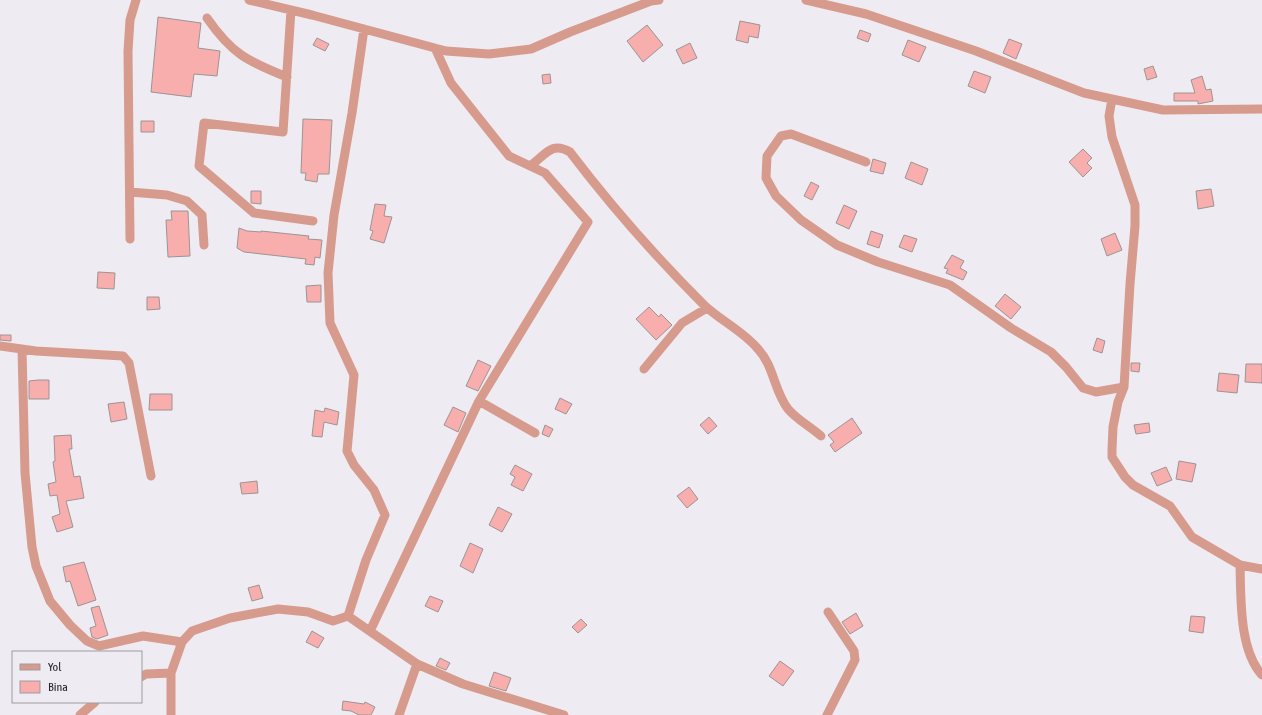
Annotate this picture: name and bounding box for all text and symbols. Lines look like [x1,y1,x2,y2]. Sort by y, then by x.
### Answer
legend [12,651,142,703]
text: Yol [48,660,62,674]
text: Bina [48,680,68,694]

